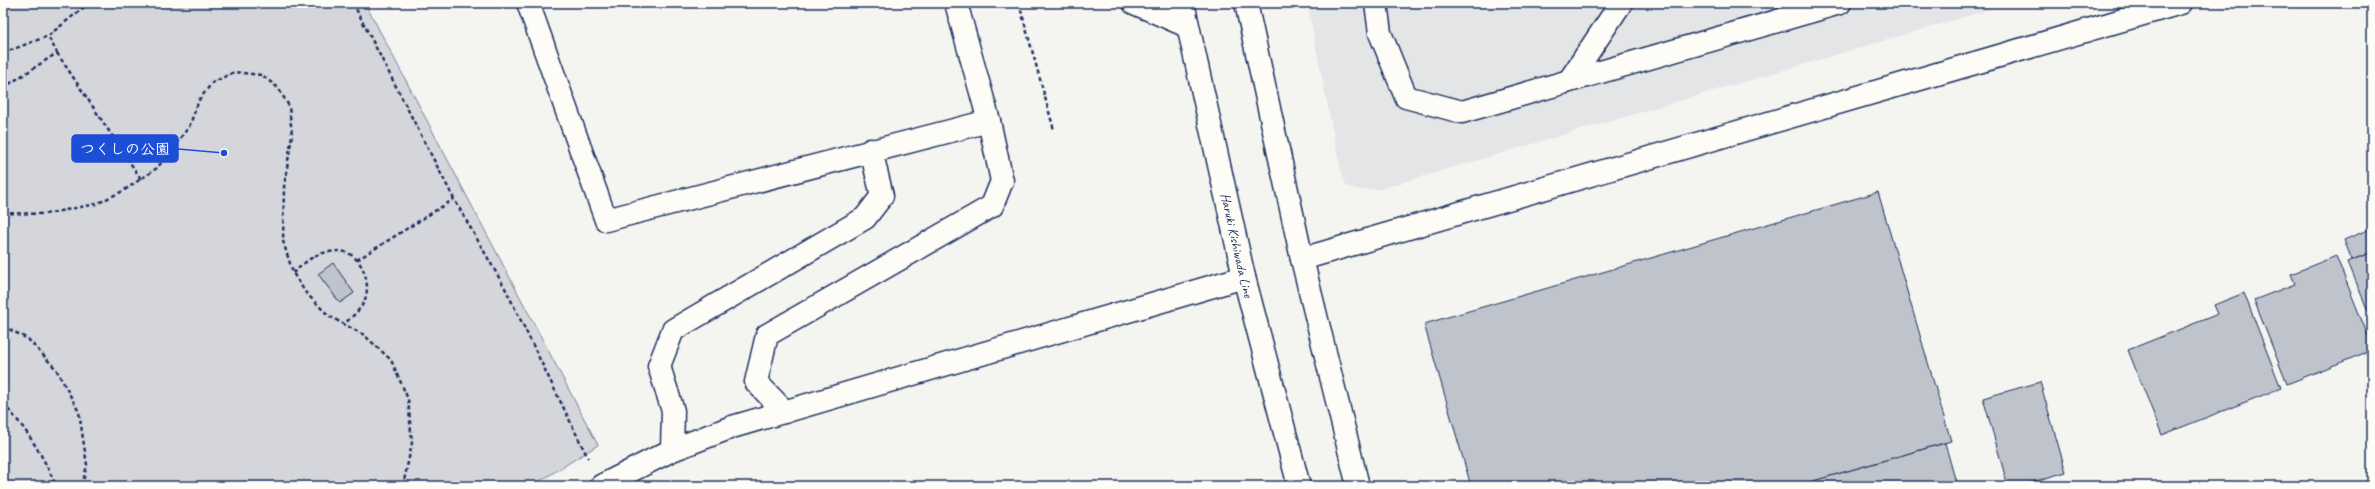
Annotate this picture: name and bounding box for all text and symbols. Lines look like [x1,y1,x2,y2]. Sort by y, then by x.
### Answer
callout: つくしの公園 [72,135,178,162]
text: つくしの公園 [80,140,170,159]
street label: Haruki Kishiwada Line [1217,191,1258,300]

